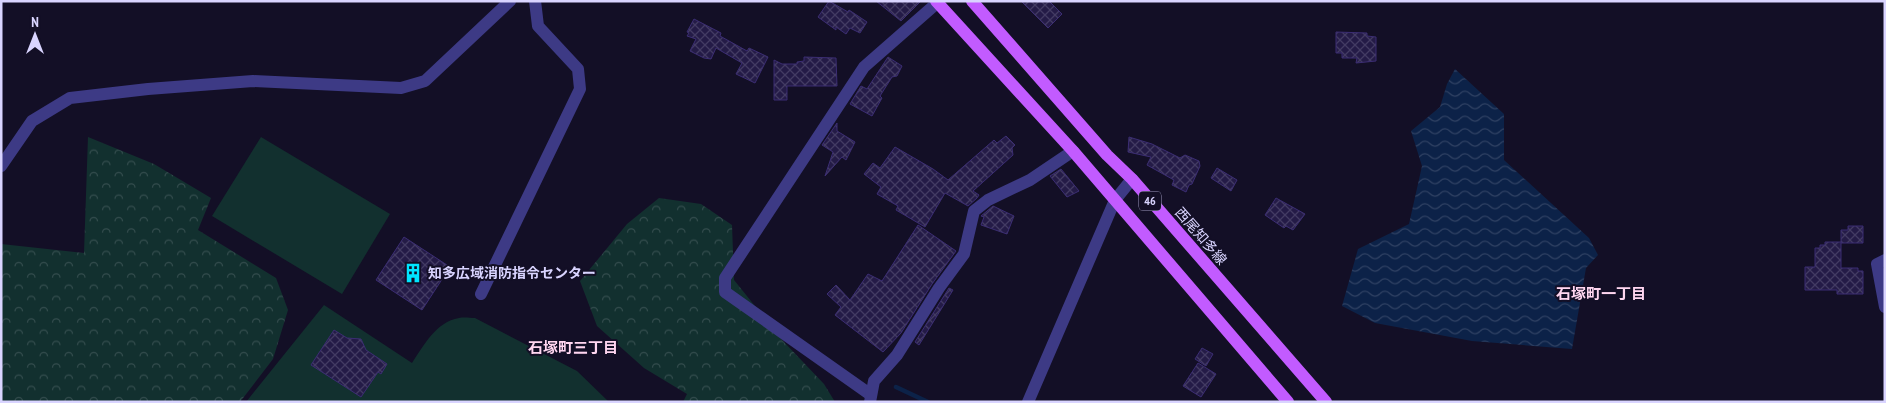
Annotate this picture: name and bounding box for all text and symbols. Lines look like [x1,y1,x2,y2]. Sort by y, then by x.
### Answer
north arrow [10,10,60,60]
text: N [31,13,39,31]
road number: 46 [1139,192,1161,210]
street label: 西尾知多線 [1171,204,1231,268]
building icon: 知多広域消防指令センター [402,262,424,284]
place label: 知多広域消防指令センター [428,264,596,282]
district label: 石塚町一丁目 [1556,284,1646,303]
district label: 石塚町三丁目 [528,338,618,357]

